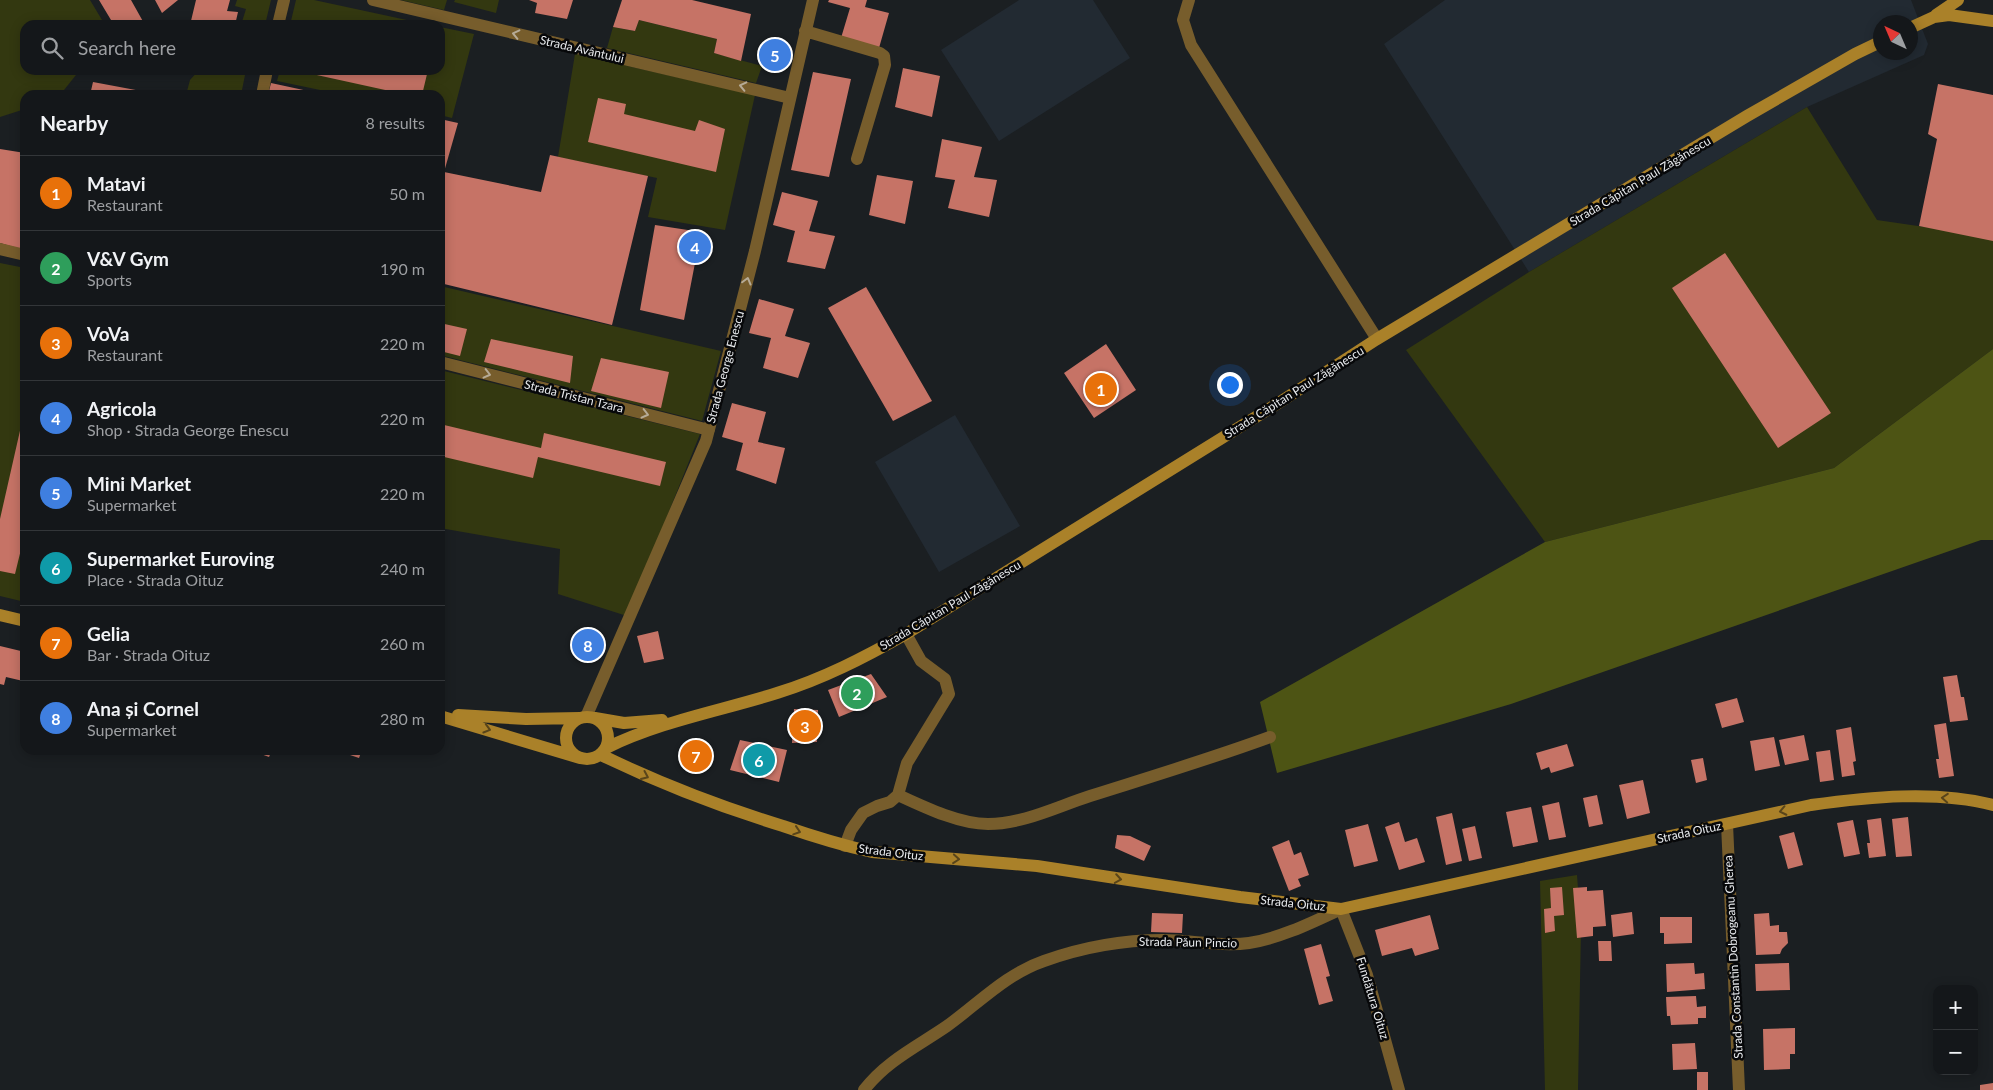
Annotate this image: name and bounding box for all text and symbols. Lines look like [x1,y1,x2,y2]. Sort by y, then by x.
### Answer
north arrow [1873,15,1918,60]
search box [20,20,445,75]
one-way arrow [512,29,521,40]
street label: Strada Avântului [539,32,626,66]
icon: search [38,34,66,62]
text: Search here [78,36,176,59]
pin: 5 [759,36,791,74]
one-way arrow [738,81,747,92]
text: Nearby [40,110,108,135]
text: 8 results [365,113,425,132]
street label: Strada Căpitan Paul Zăgănescu [1567,133,1713,229]
text: Matavi [87,172,146,195]
text: 1 [51,184,61,203]
text: 50 m [389,184,425,203]
text: Restaurant [87,195,163,214]
pin: 4 [679,228,711,266]
text: V&V Gym [87,247,169,270]
text: 2 [51,259,61,278]
text: 190 m [380,259,425,278]
text: Sports [87,270,132,289]
one-way arrow [742,277,752,285]
street label: Strada George Enescu [703,309,747,425]
text: VoVa [87,322,130,345]
text: 3 [51,334,61,353]
text: 220 m [380,334,425,353]
street label: Strada Căpitan Paul Zăgănescu [1221,343,1367,441]
text: Restaurant [87,345,163,364]
one-way arrow [483,368,492,379]
pin: 1 [1085,370,1117,408]
your location [1217,372,1243,398]
street label: Strada Tristan Tzara [523,376,625,416]
text: Agricola [87,397,156,420]
one-way arrow [640,408,648,418]
text: 4 [51,409,61,428]
text: 220 m [380,409,425,428]
text: Shop · Strada George Enescu [87,420,289,439]
text: Mini Market [87,472,191,495]
text: 5 [51,484,61,503]
text: 220 m [380,484,425,503]
text: Supermarket [87,495,176,514]
text: Supermarket Euroving [87,547,274,570]
street label: Strada Căpitan Paul Zăgănescu [877,557,1023,653]
text: 6 [51,559,61,578]
text: 240 m [380,559,425,578]
text: Place · Strada Oituz [87,570,224,589]
text: Gelia [87,622,130,645]
pin: 8 [572,626,604,664]
text: 7 [51,634,61,653]
text: 260 m [380,634,425,653]
text: Bar · Strada Oituz [87,645,210,664]
pin: 2 [841,674,873,712]
text: Ana și Cornel [87,697,199,720]
pin: 3 [789,707,821,745]
text: 8 [51,709,61,728]
text: 280 m [380,709,425,728]
text: Supermarket [87,720,176,739]
one-way arrow [482,723,491,733]
pin: 7 [680,737,712,775]
pin: 6 [743,741,775,779]
one-way arrow [640,769,649,780]
one-way arrow [1941,793,1949,804]
one-way arrow [1779,805,1788,815]
street label: Strada Oituz [1655,818,1723,846]
one-way arrow [793,825,801,835]
street label: Strada Oituz [858,841,925,863]
one-way arrow [953,853,961,864]
street label: Strada Constantin Dobrogeanu Gherea [1720,855,1746,1059]
one-way arrow [1113,873,1122,883]
street label: Strada Oituz [1260,892,1327,914]
street label: Strada Păun Pincio [1139,934,1237,950]
street label: Fundătura Oituz [1353,955,1393,1042]
map controls [1933,985,1978,1075]
button: + [1933,985,1978,1030]
button: − [1933,1030,1978,1075]

